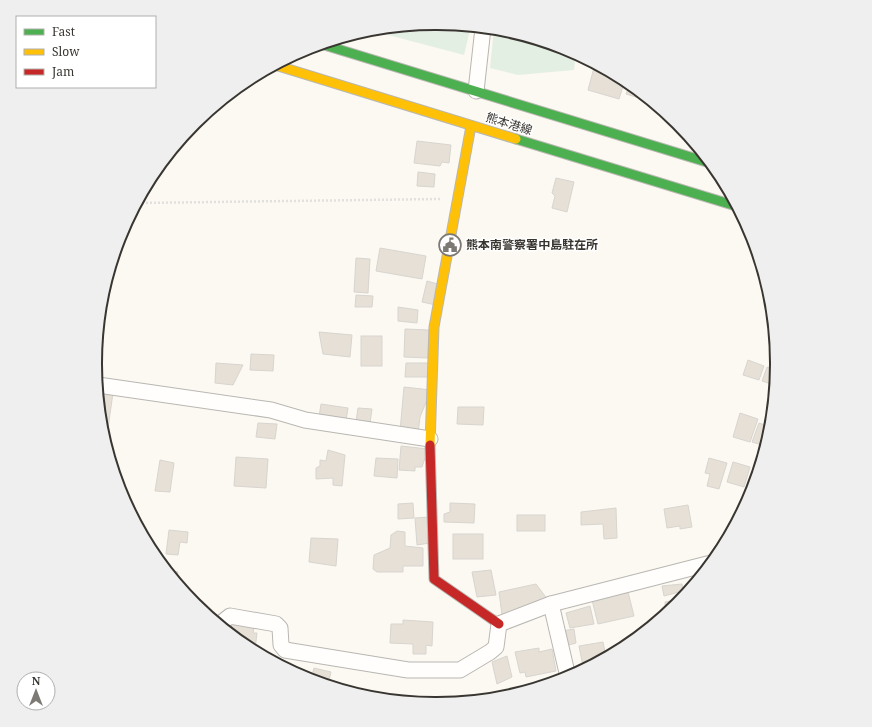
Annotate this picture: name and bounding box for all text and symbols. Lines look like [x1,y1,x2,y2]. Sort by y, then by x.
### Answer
legend [16,16,156,88]
text: Fast [52,23,75,40]
text: Slow [52,43,80,60]
text: Jam [51,63,74,80]
street label: 熊本港線 [484,108,535,139]
public building icon: 熊本南警察署中島駐在所 [437,232,463,258]
place label: 熊本南警察署中島駐在所 [466,236,598,253]
north arrow [16,671,56,711]
text: N [32,673,41,688]

